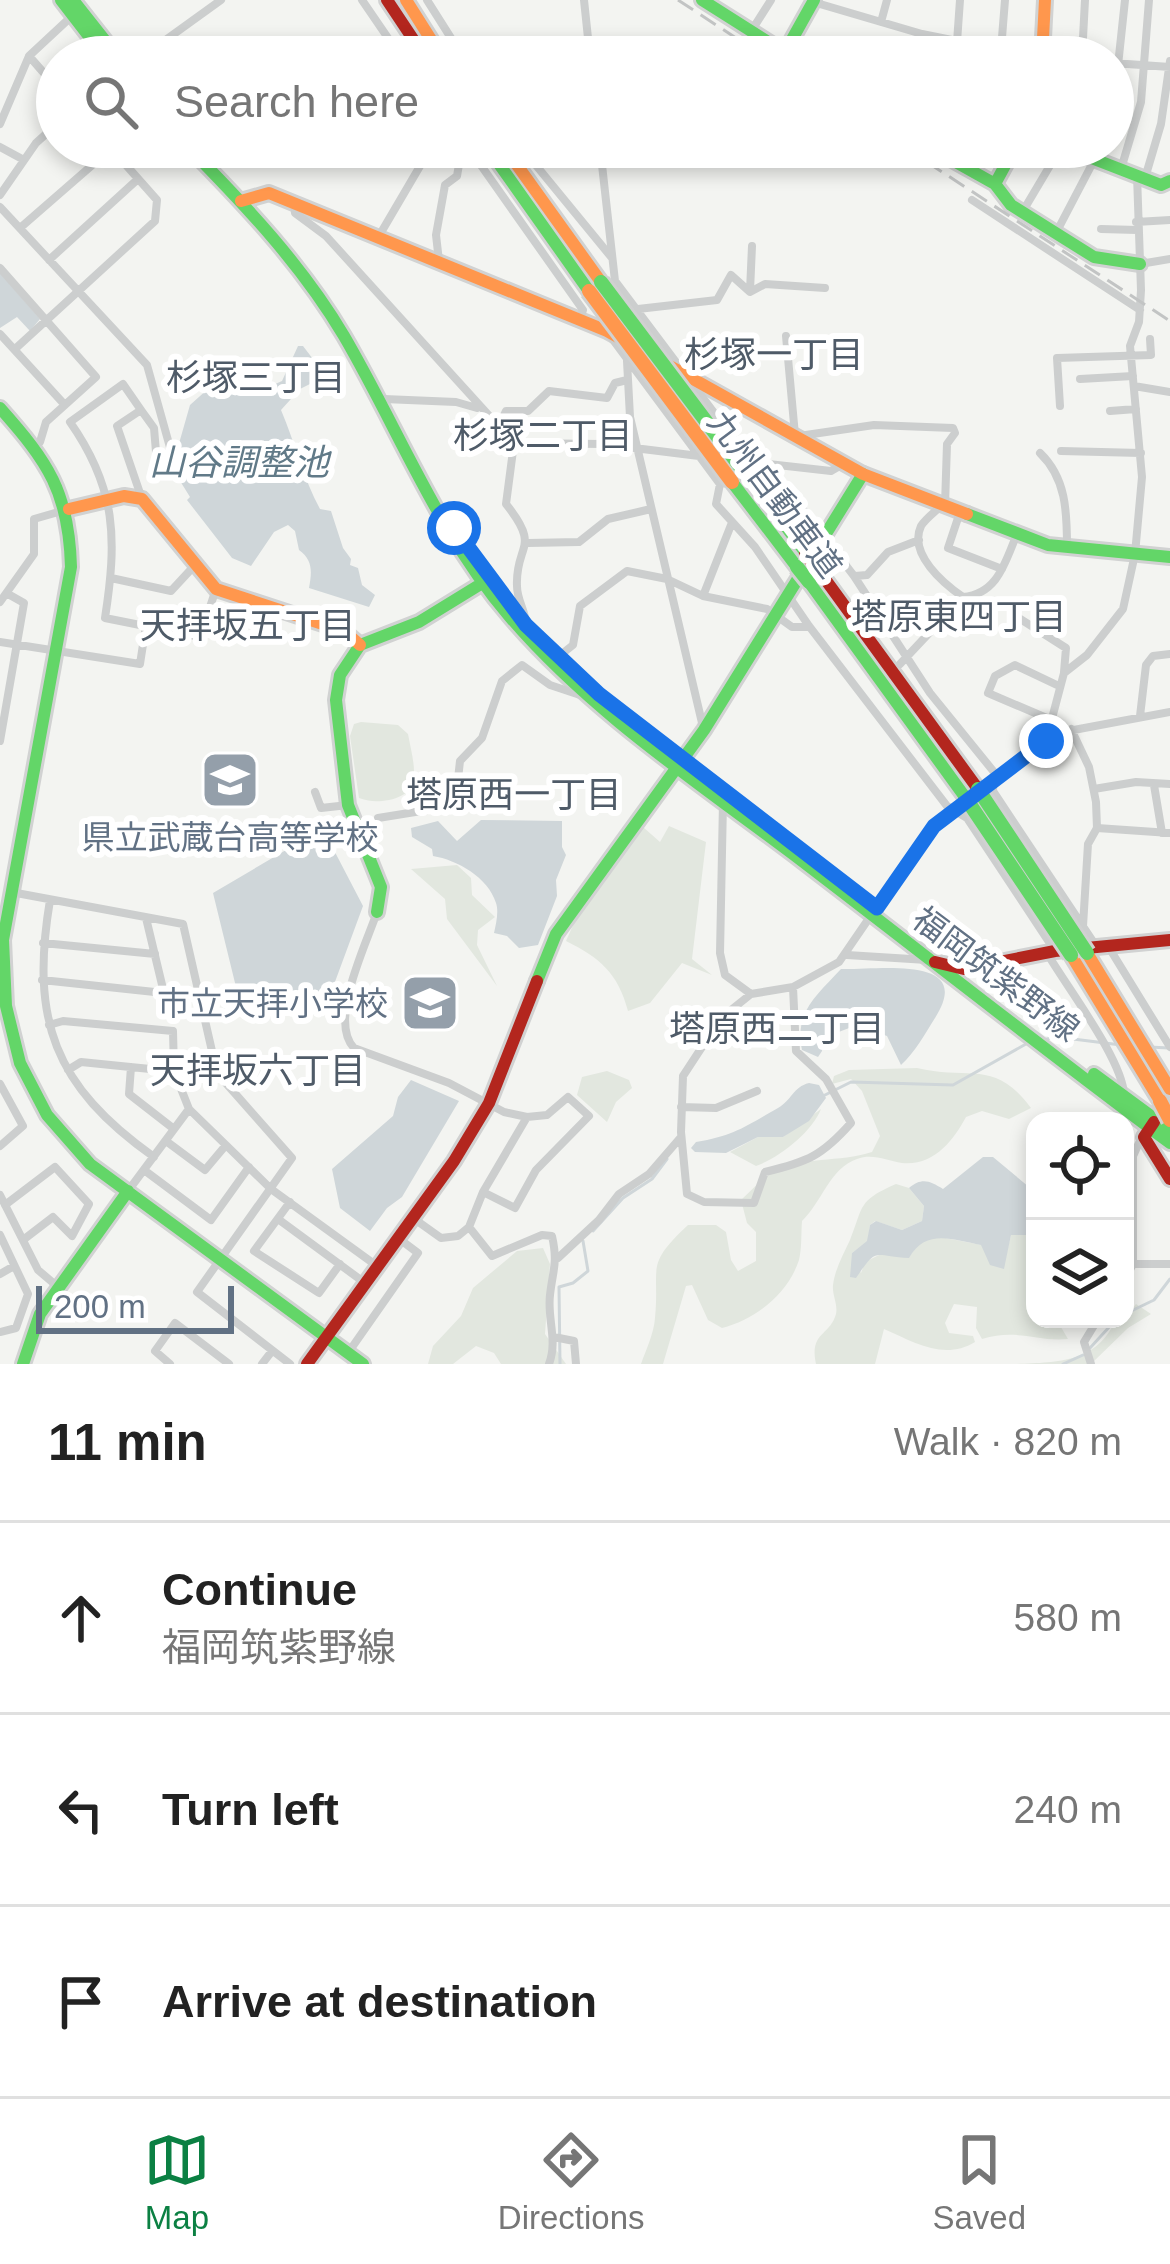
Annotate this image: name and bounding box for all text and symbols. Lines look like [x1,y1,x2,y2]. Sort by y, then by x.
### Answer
search box [36,36,1134,168]
icon: search [78,69,144,135]
text: Search here [174,76,419,127]
district label: 杉塚一丁目 [684,334,864,375]
district label: 杉塚三丁目 [166,357,346,398]
street label: 九州自動車道 [701,404,849,584]
district label: 杉塚二丁目 [453,415,633,456]
water label: 山谷調整池 [149,442,332,483]
route start [427,501,481,555]
district label: 塔原東四丁目 [851,596,1067,637]
district label: 天拝坂五丁目 [140,605,356,646]
route end [1019,714,1073,768]
school or university icon: 県立武蔵台高等学校 [199,749,261,811]
district label: 塔原西一丁目 [406,774,622,815]
place label: 県立武蔵台高等学校 [82,819,379,856]
street label: 福岡筑紫野線 [906,900,1086,1048]
school or university icon: 市立天拝小学校 [399,972,461,1034]
place label: 市立天拝小学校 [157,985,388,1022]
district label: 塔原西二丁目 [669,1008,885,1049]
district label: 天拝坂六丁目 [150,1050,366,1091]
map controls [1026,1112,1134,1328]
button: locate [1026,1112,1134,1220]
button: layers [1026,1220,1134,1328]
scale bar [36,1280,234,1333]
text: 200 m [54,1288,146,1325]
text: 11 min [48,1414,207,1471]
text: Walk · 820 m [894,1420,1122,1463]
text: Continue [162,1564,357,1615]
icon: ahead [48,1585,114,1651]
text: 580 m [1014,1596,1122,1639]
text: 福岡筑紫野線 [162,1626,396,1669]
icon: left [48,1777,114,1843]
text: Turn left [162,1784,339,1835]
text: 240 m [1014,1788,1122,1831]
icon: arrive [48,1969,114,2035]
text: Arrive at destination [162,1976,597,2027]
tab: Map [144,2127,210,2237]
tab: Directions [498,2127,645,2237]
tab: Saved [932,2127,1026,2237]

